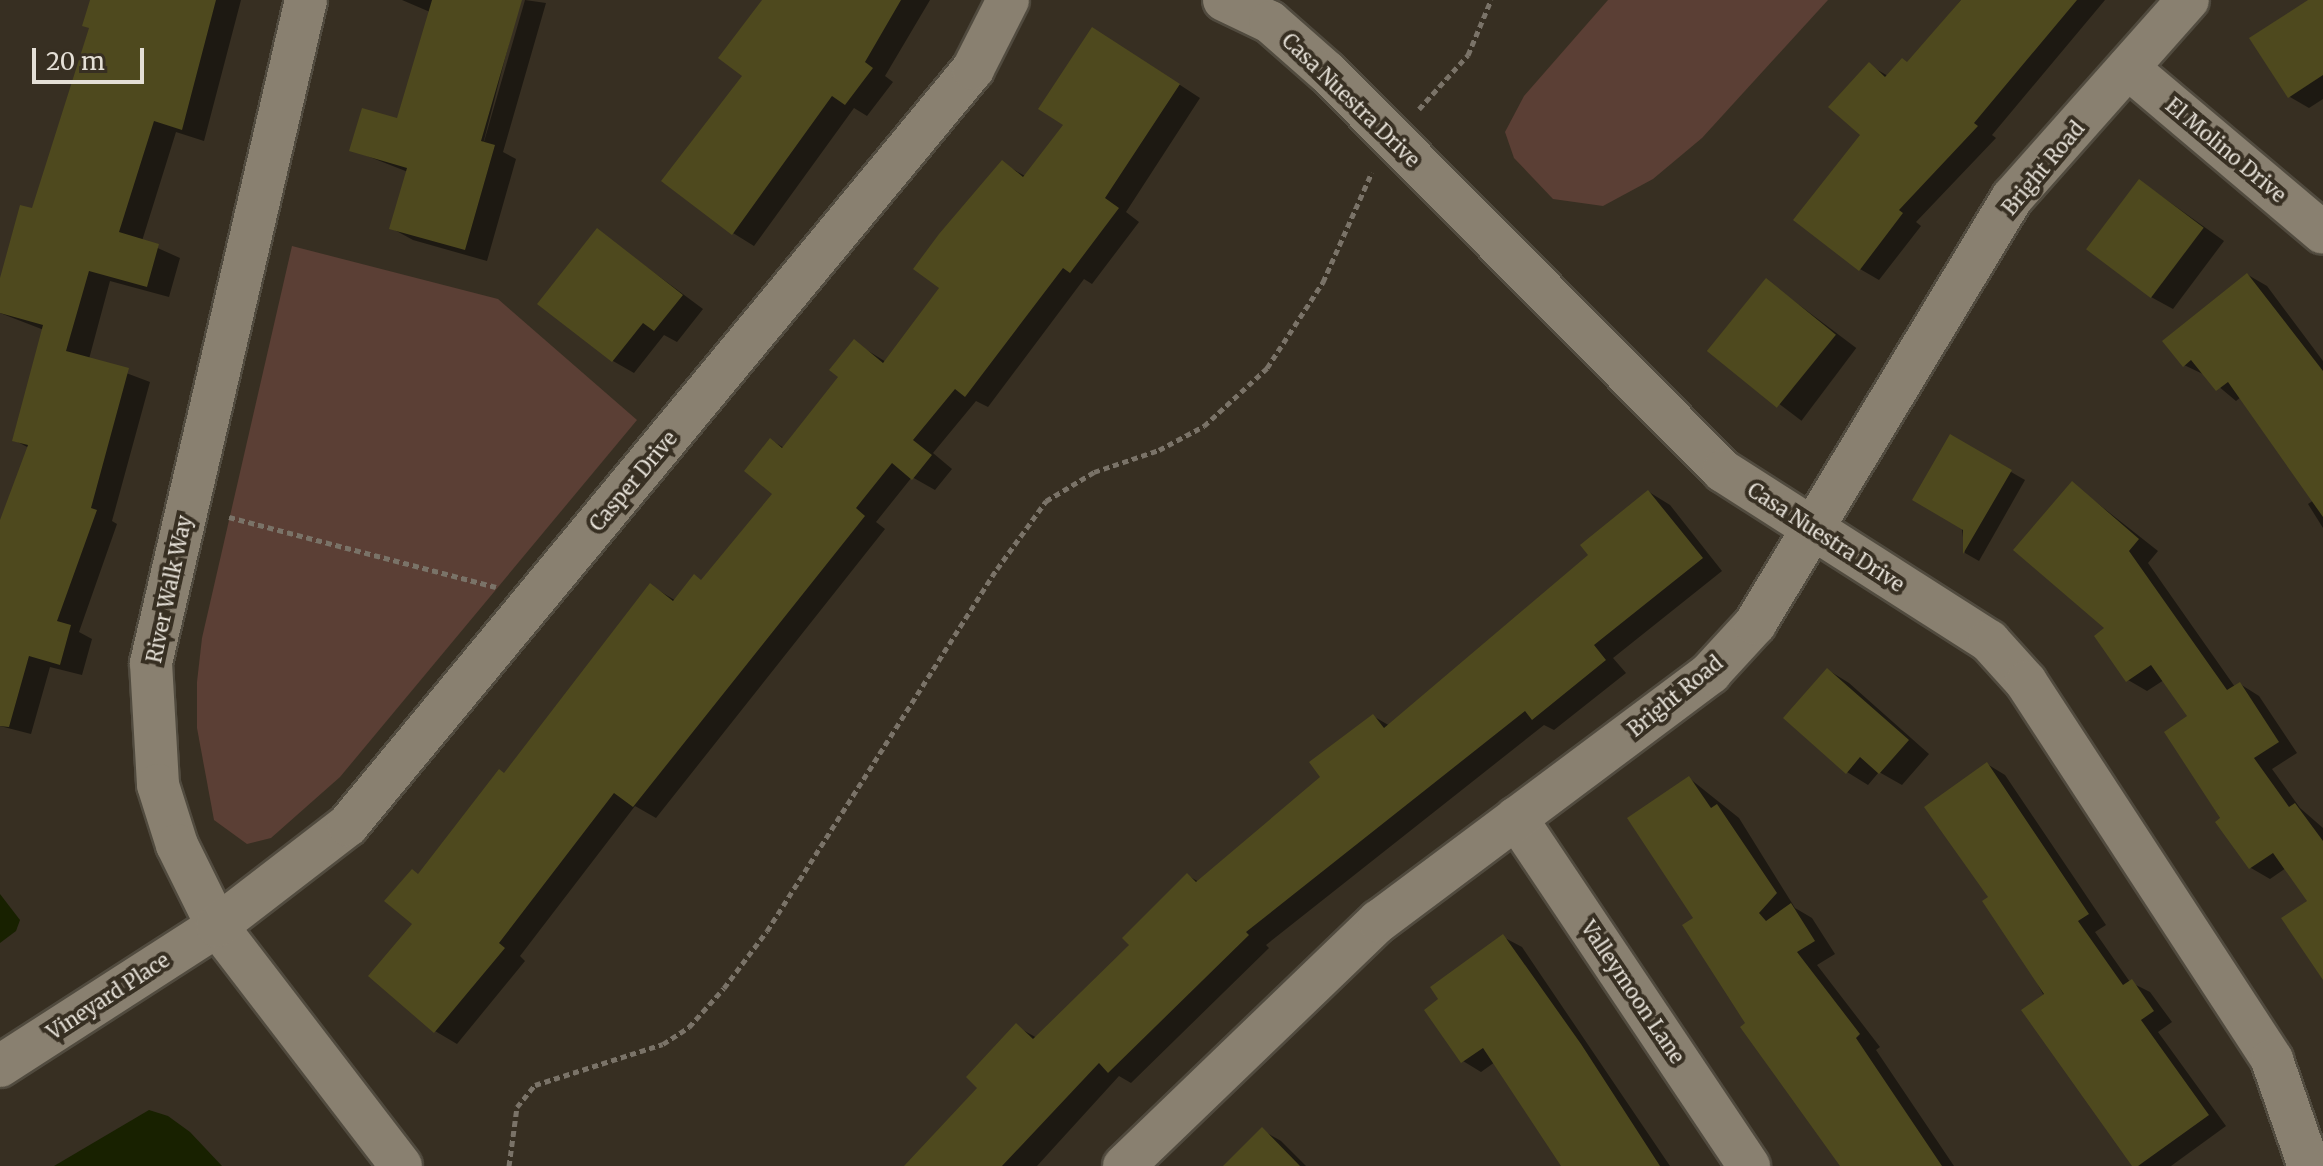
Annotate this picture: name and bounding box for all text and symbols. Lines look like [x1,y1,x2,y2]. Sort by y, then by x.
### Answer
street label: Casa Nuestra Drive [1277,28,1425,172]
scale bar [36,32,148,82]
text: 20 m [46,46,105,77]
street label: El Molino Drive [2161,93,2291,207]
street label: Bright Road [1997,116,2089,220]
street label: Casper Drive [584,426,682,536]
street label: Casa Nuestra Drive [1743,477,1909,597]
street label: River Walk Way [142,513,196,665]
street label: Bright Road [1623,651,1727,741]
street label: Valleymoon Lane [1576,916,1690,1068]
street label: Vineyard Place [42,948,174,1044]

